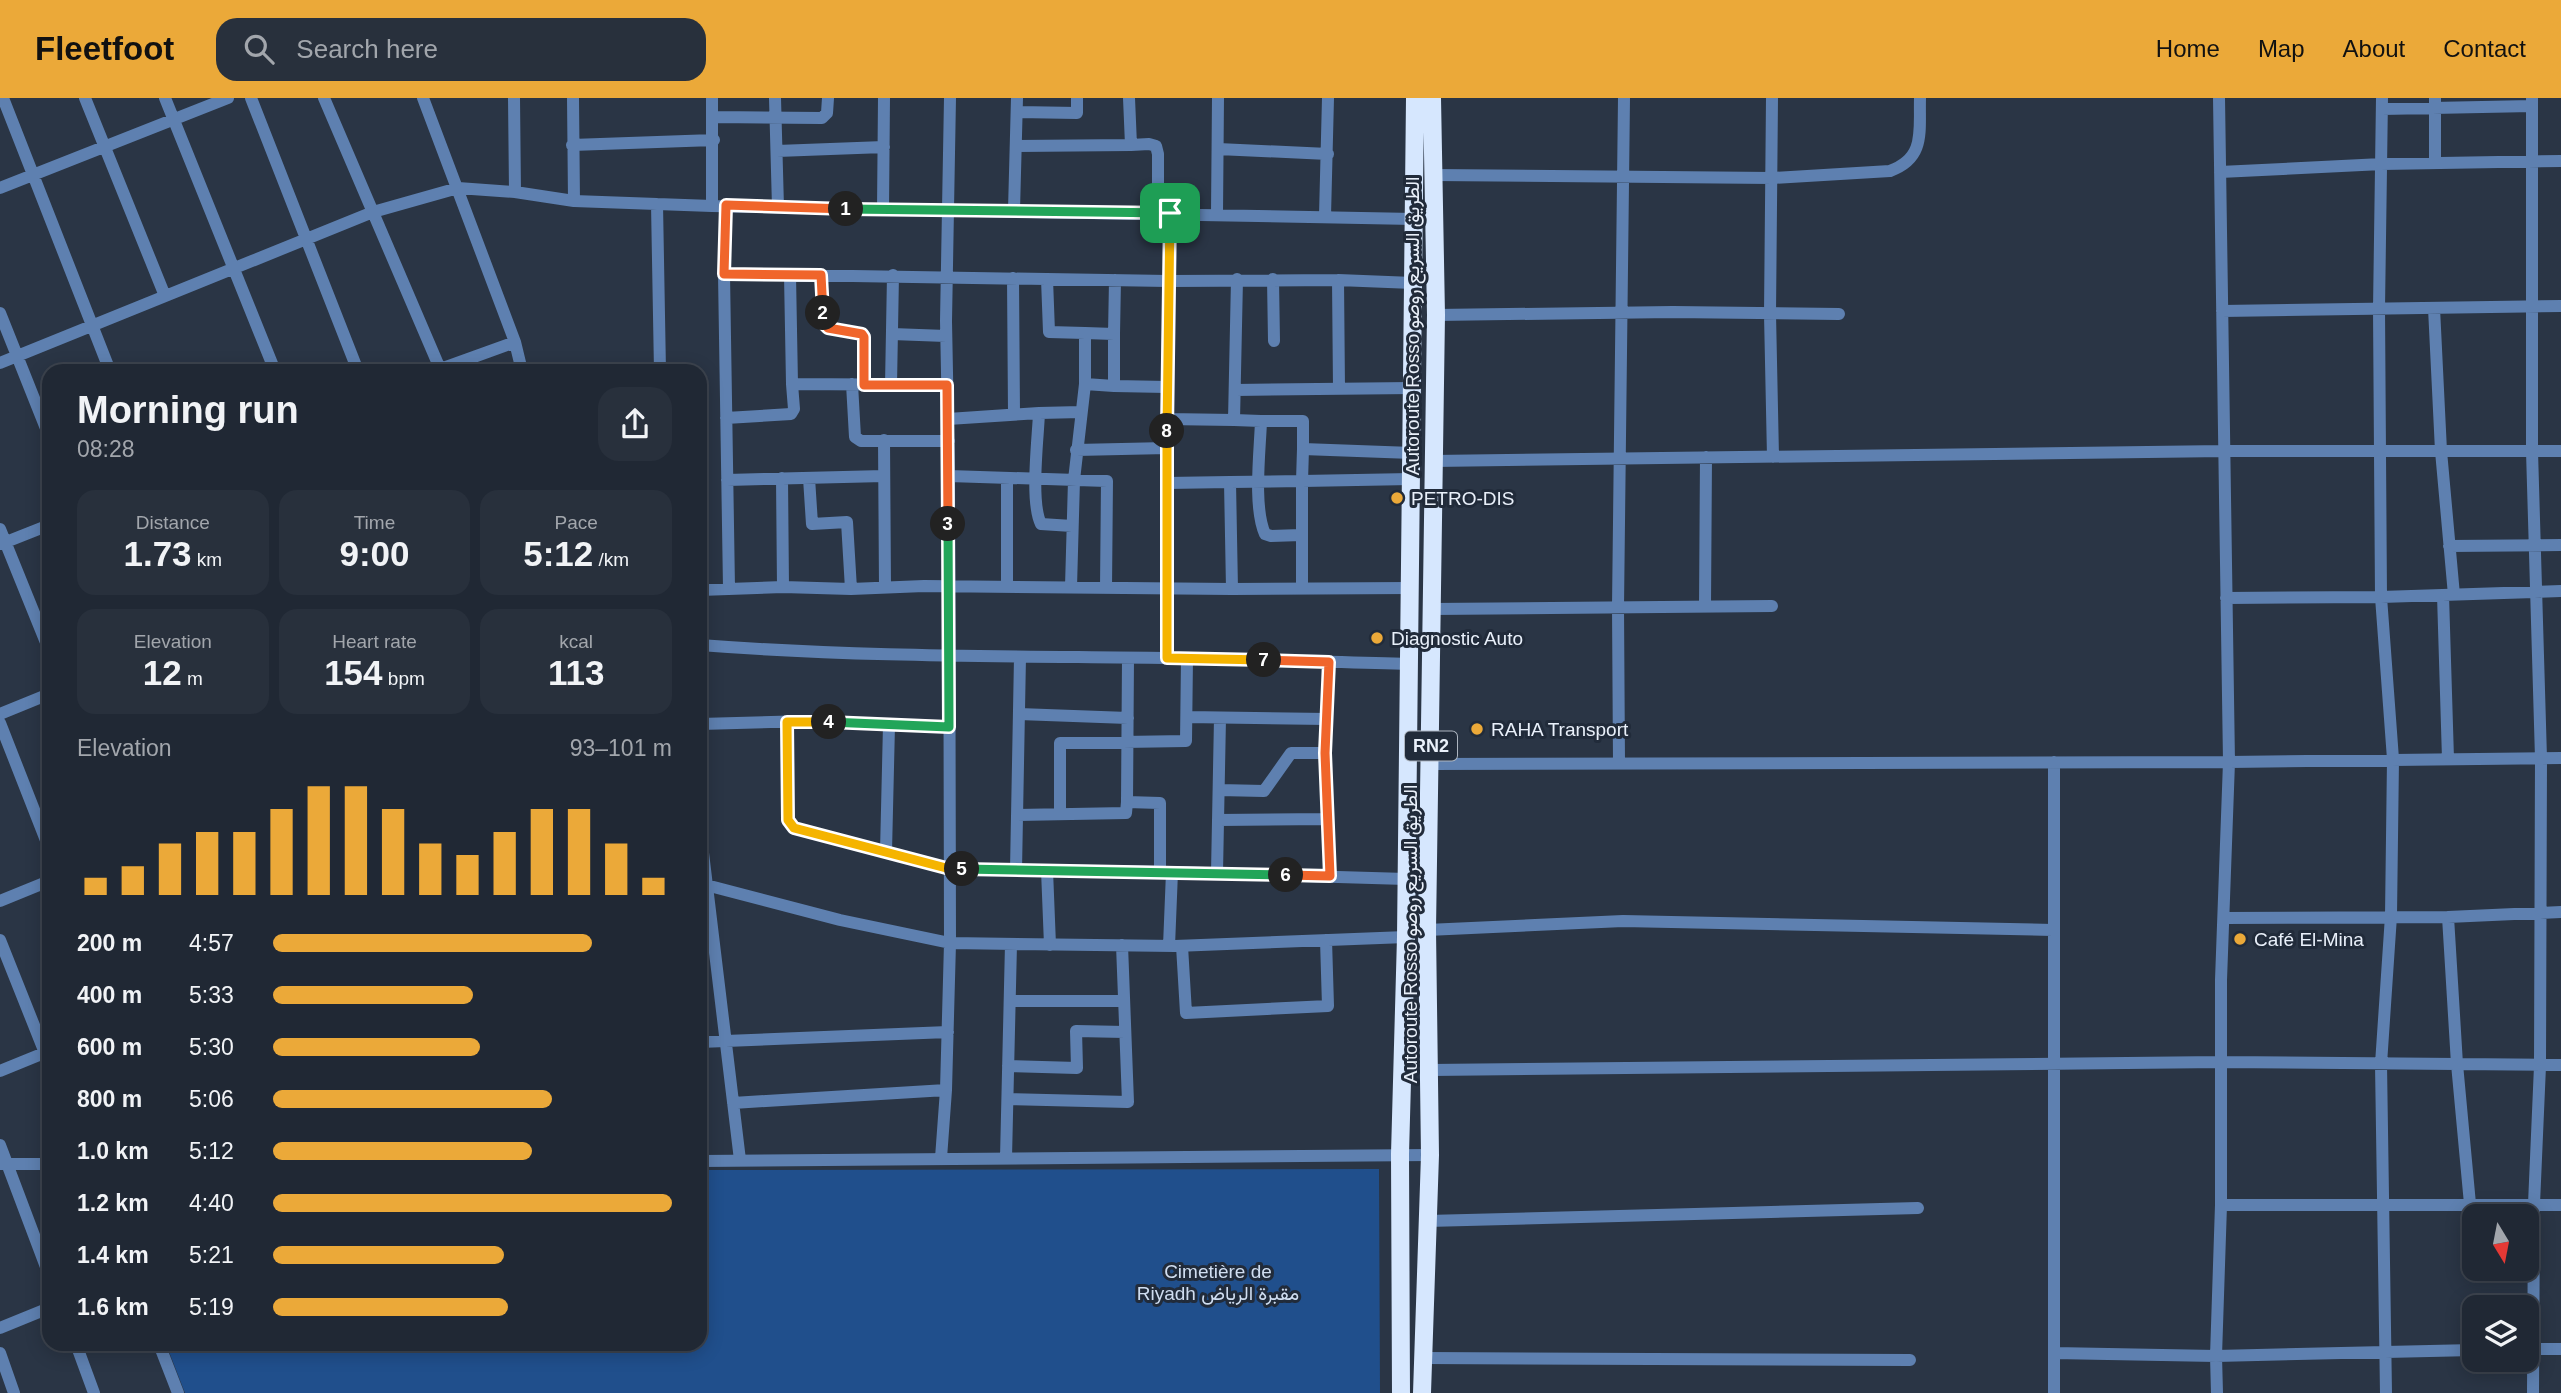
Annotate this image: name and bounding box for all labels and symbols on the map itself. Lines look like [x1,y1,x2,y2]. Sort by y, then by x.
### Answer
street label: Autoroute Rosso الطريق السريع روصو [1402,177,1426,475]
pin [1140,183,1200,243]
pin: 1 [828,192,864,226]
pin: 2 [806,296,840,330]
pin: 8 [1150,414,1184,448]
place label: PETRO-DIS [1411,488,1514,509]
marker: PETRO-DIS [1389,490,1405,506]
pin: 3 [930,506,965,542]
place label: Diagnostic Auto [1391,628,1523,649]
marker: Diagnostic Auto [1369,630,1385,646]
pin: 7 [1246,642,1282,678]
pin: 4 [812,704,846,740]
place label: RAHA Transport [1491,719,1629,740]
marker: RAHA Transport [1469,721,1485,737]
road number: RN2 [1405,732,1457,760]
street label: Autoroute Rosso الطريق السريع روصو [1400,785,1424,1083]
pin: 5 [944,852,979,886]
pin: 6 [1268,858,1304,892]
place label: Café El-Mina [2254,929,2364,950]
marker: Café El-Mina [2232,931,2248,947]
north arrow [2462,1204,2539,1281]
park label: Cimetière de Riyadh مقبرة الرياض [1137,1261,1299,1305]

